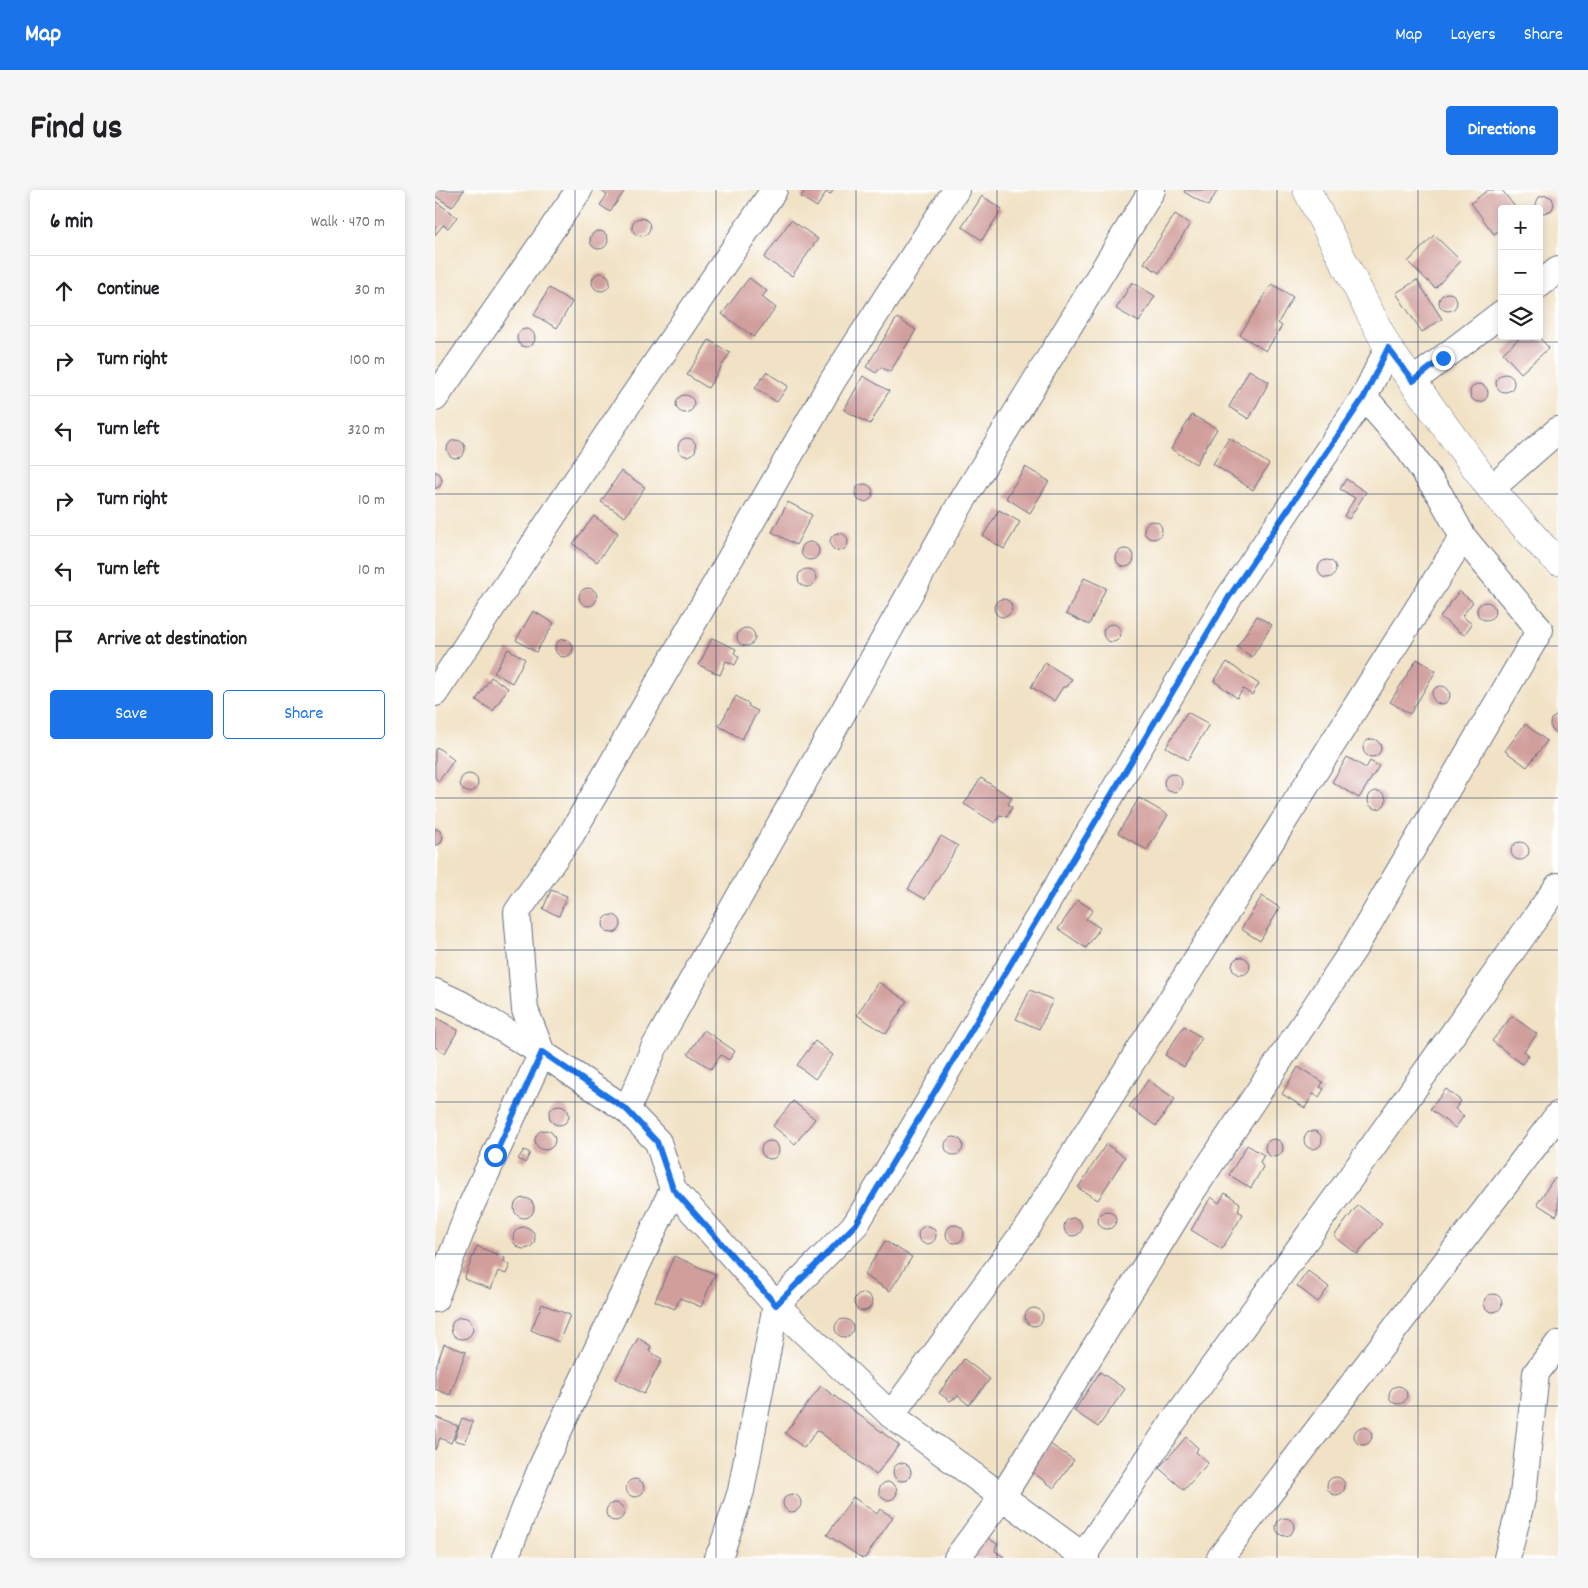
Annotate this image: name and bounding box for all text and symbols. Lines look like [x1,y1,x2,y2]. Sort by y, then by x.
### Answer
text: Map [25,18,61,52]
text: Map [1395,23,1422,48]
text: Layers [1450,23,1496,48]
text: Share [1524,23,1563,48]
text: Find us [30,105,122,155]
button: Directions [1446,106,1558,155]
map controls [1498,205,1543,340]
button: + [1498,205,1543,250]
text: 6 min [50,208,93,238]
text: Walk · 470 m [311,211,385,234]
button: − [1498,250,1543,295]
icon: ahead [50,277,78,305]
text: Continue [97,277,159,304]
text: 30 m [355,279,385,302]
button: layers [1498,295,1543,340]
icon: right [50,347,78,375]
text: Turn right [97,347,168,374]
route end [1432,347,1455,370]
text: 100 m [349,349,385,372]
icon: left [50,417,78,445]
text: Turn left [97,417,160,444]
text: 320 m [348,419,385,442]
icon: right [50,487,78,515]
text: Turn right [97,487,168,514]
text: 10 m [358,489,385,512]
icon: left [50,557,78,585]
text: Turn left [97,557,160,584]
text: 10 m [358,559,385,582]
icon: arrive [50,627,78,655]
text: Arrive at destination [97,627,247,654]
button: Save [50,690,213,739]
button: Share [223,690,385,739]
route start [484,1144,507,1167]

